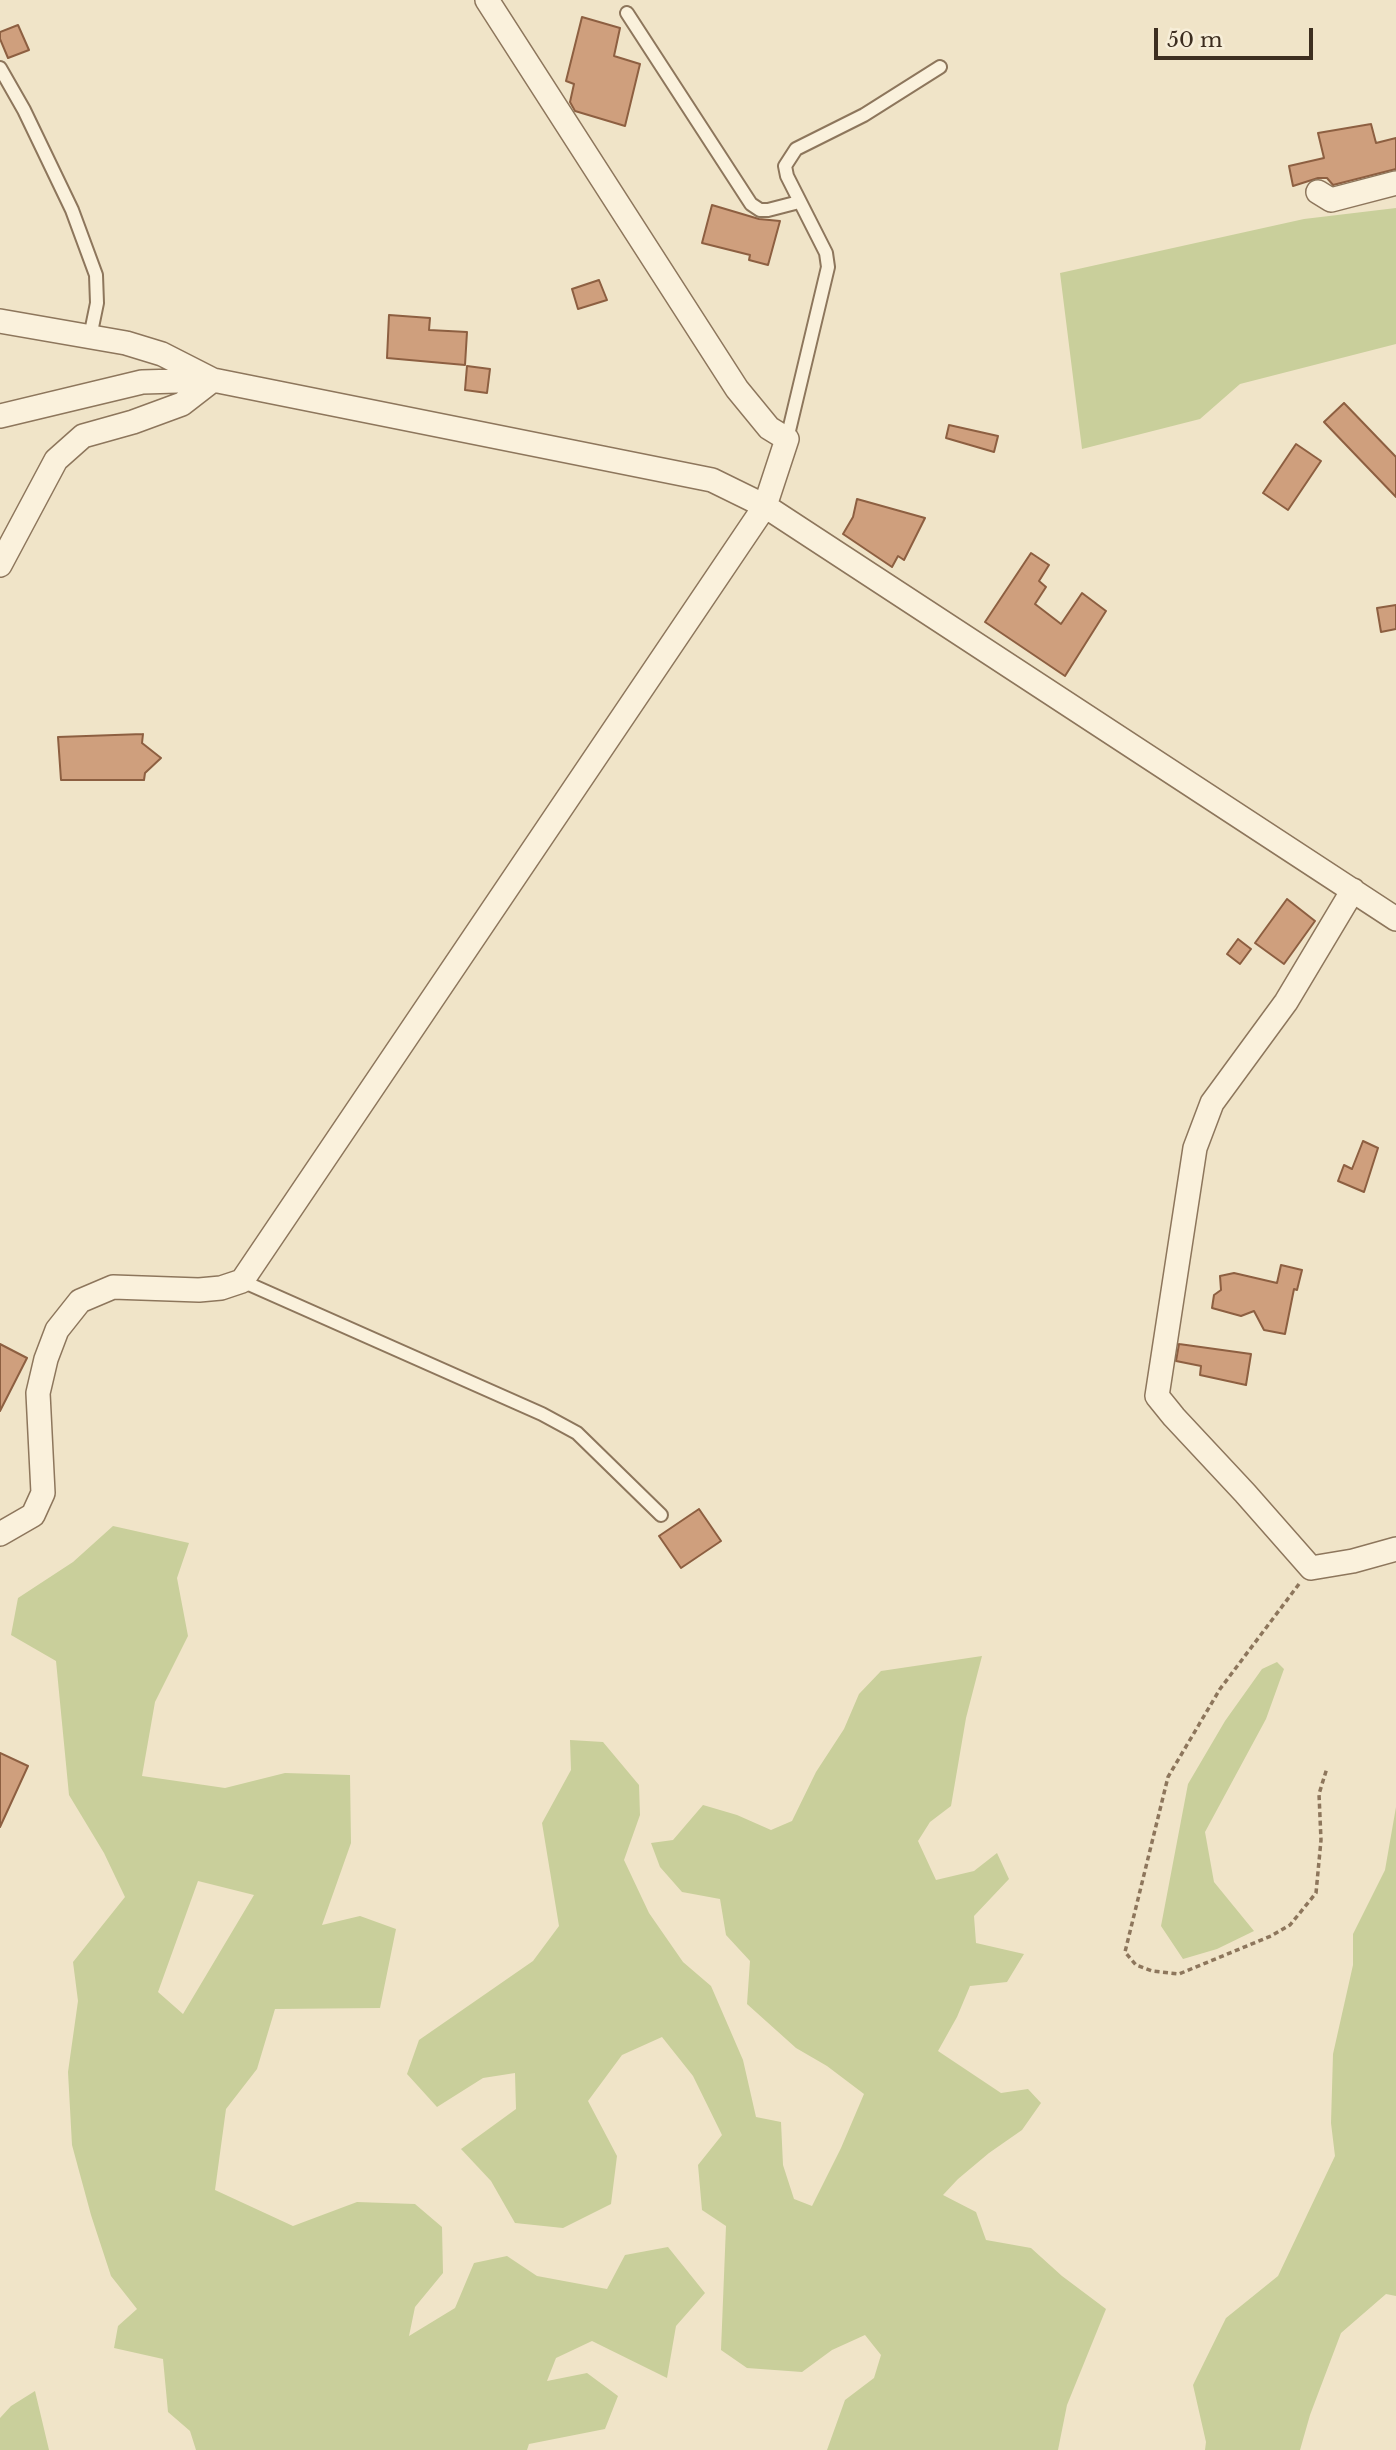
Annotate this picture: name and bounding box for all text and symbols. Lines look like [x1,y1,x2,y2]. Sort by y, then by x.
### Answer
scale bar [1158,14,1317,58]
text: 50 m [1167,27,1222,53]

